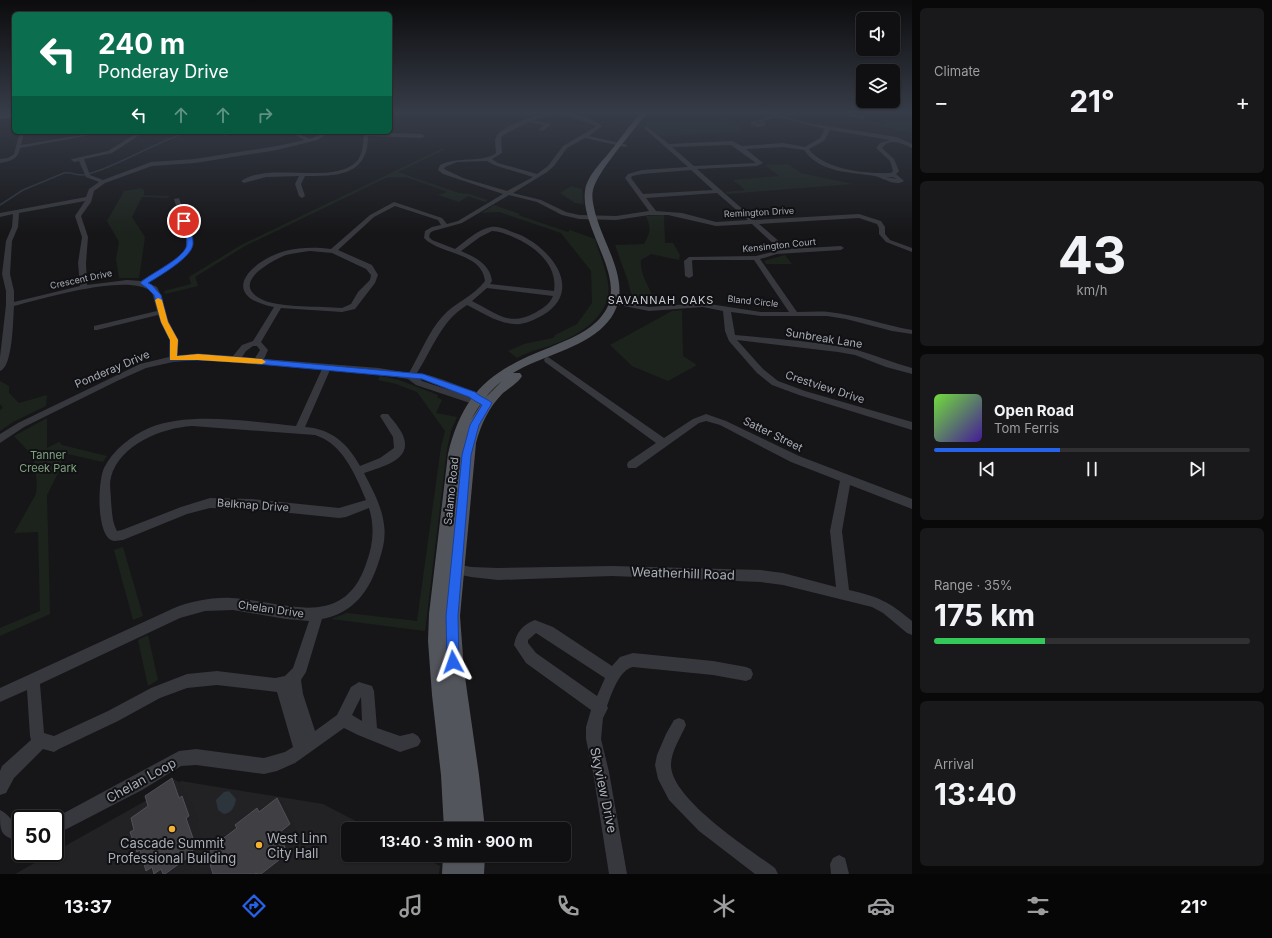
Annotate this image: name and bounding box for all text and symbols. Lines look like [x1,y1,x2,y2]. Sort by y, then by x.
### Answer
map controls [856,12,900,108]
button: sound [856,12,900,56]
text: 240 m [98,27,185,61]
icon: left [32,28,84,80]
text: Ponderay Drive [98,61,229,82]
text: Climate [934,63,980,79]
button: layers [856,64,900,108]
text: 21° [1069,83,1115,119]
text: − [934,89,949,115]
text: + [1235,89,1250,115]
icon: left [128,104,150,126]
icon: ahead [170,104,192,126]
icon: ahead [212,104,234,126]
icon: right [254,104,276,126]
pin [167,204,201,238]
street label: Remington Drive [724,205,794,219]
icon: arrive [173,210,195,232]
text: 43 [1058,224,1126,287]
street label: Kensington Court [742,236,816,254]
street label: Crescent Drive [49,267,113,291]
text: km/h [1077,282,1107,298]
district label: SAVANNAH OAKS [608,293,714,307]
street label: Bland Circle [727,293,779,309]
street label: Sunbreak Lane [784,325,864,351]
street label: Ponderay Drive [72,347,152,391]
street label: Crestview Drive [784,368,866,406]
text: Open Road [994,401,1074,420]
street label: Satter Street [741,414,806,455]
text: Tom Ferris [994,420,1059,436]
park label: Tanner Creek Park [19,448,77,475]
street label: Salamo Road [440,456,462,526]
icon: previous [976,458,998,480]
icon: pause [1081,458,1103,480]
icon: next [1186,458,1208,480]
street label: Belknap Drive [217,496,289,514]
street label: Weatherhill Road [631,563,735,583]
text: Range · 35% [934,577,1013,593]
street label: Chelan Drive [237,597,305,621]
text: 175 km [934,597,1035,633]
position arrow [432,641,474,683]
street label: Skyview Drive [587,746,621,834]
street label: Chelan Loop [103,754,179,806]
text: Arrival [934,756,974,772]
text: 13:40 [934,776,1017,812]
speed limit sign: 50 [12,810,64,862]
marker: Cascade Summit Professional Building [167,824,177,834]
place label: West Linn City Hall [267,830,327,861]
text: 13:40 · 3 min · 900 m [379,832,533,851]
place label: Cascade Summit Professional Building [108,835,236,866]
marker: West Linn City Hall [254,840,264,850]
icon: directions [240,892,268,920]
icon: music [397,892,425,920]
icon: phone [554,892,582,920]
icon: climate [710,892,738,920]
icon: car [867,892,895,920]
icon: filters [1024,892,1052,920]
text: 13:37 [64,896,112,917]
text: 21° [1180,896,1208,917]

